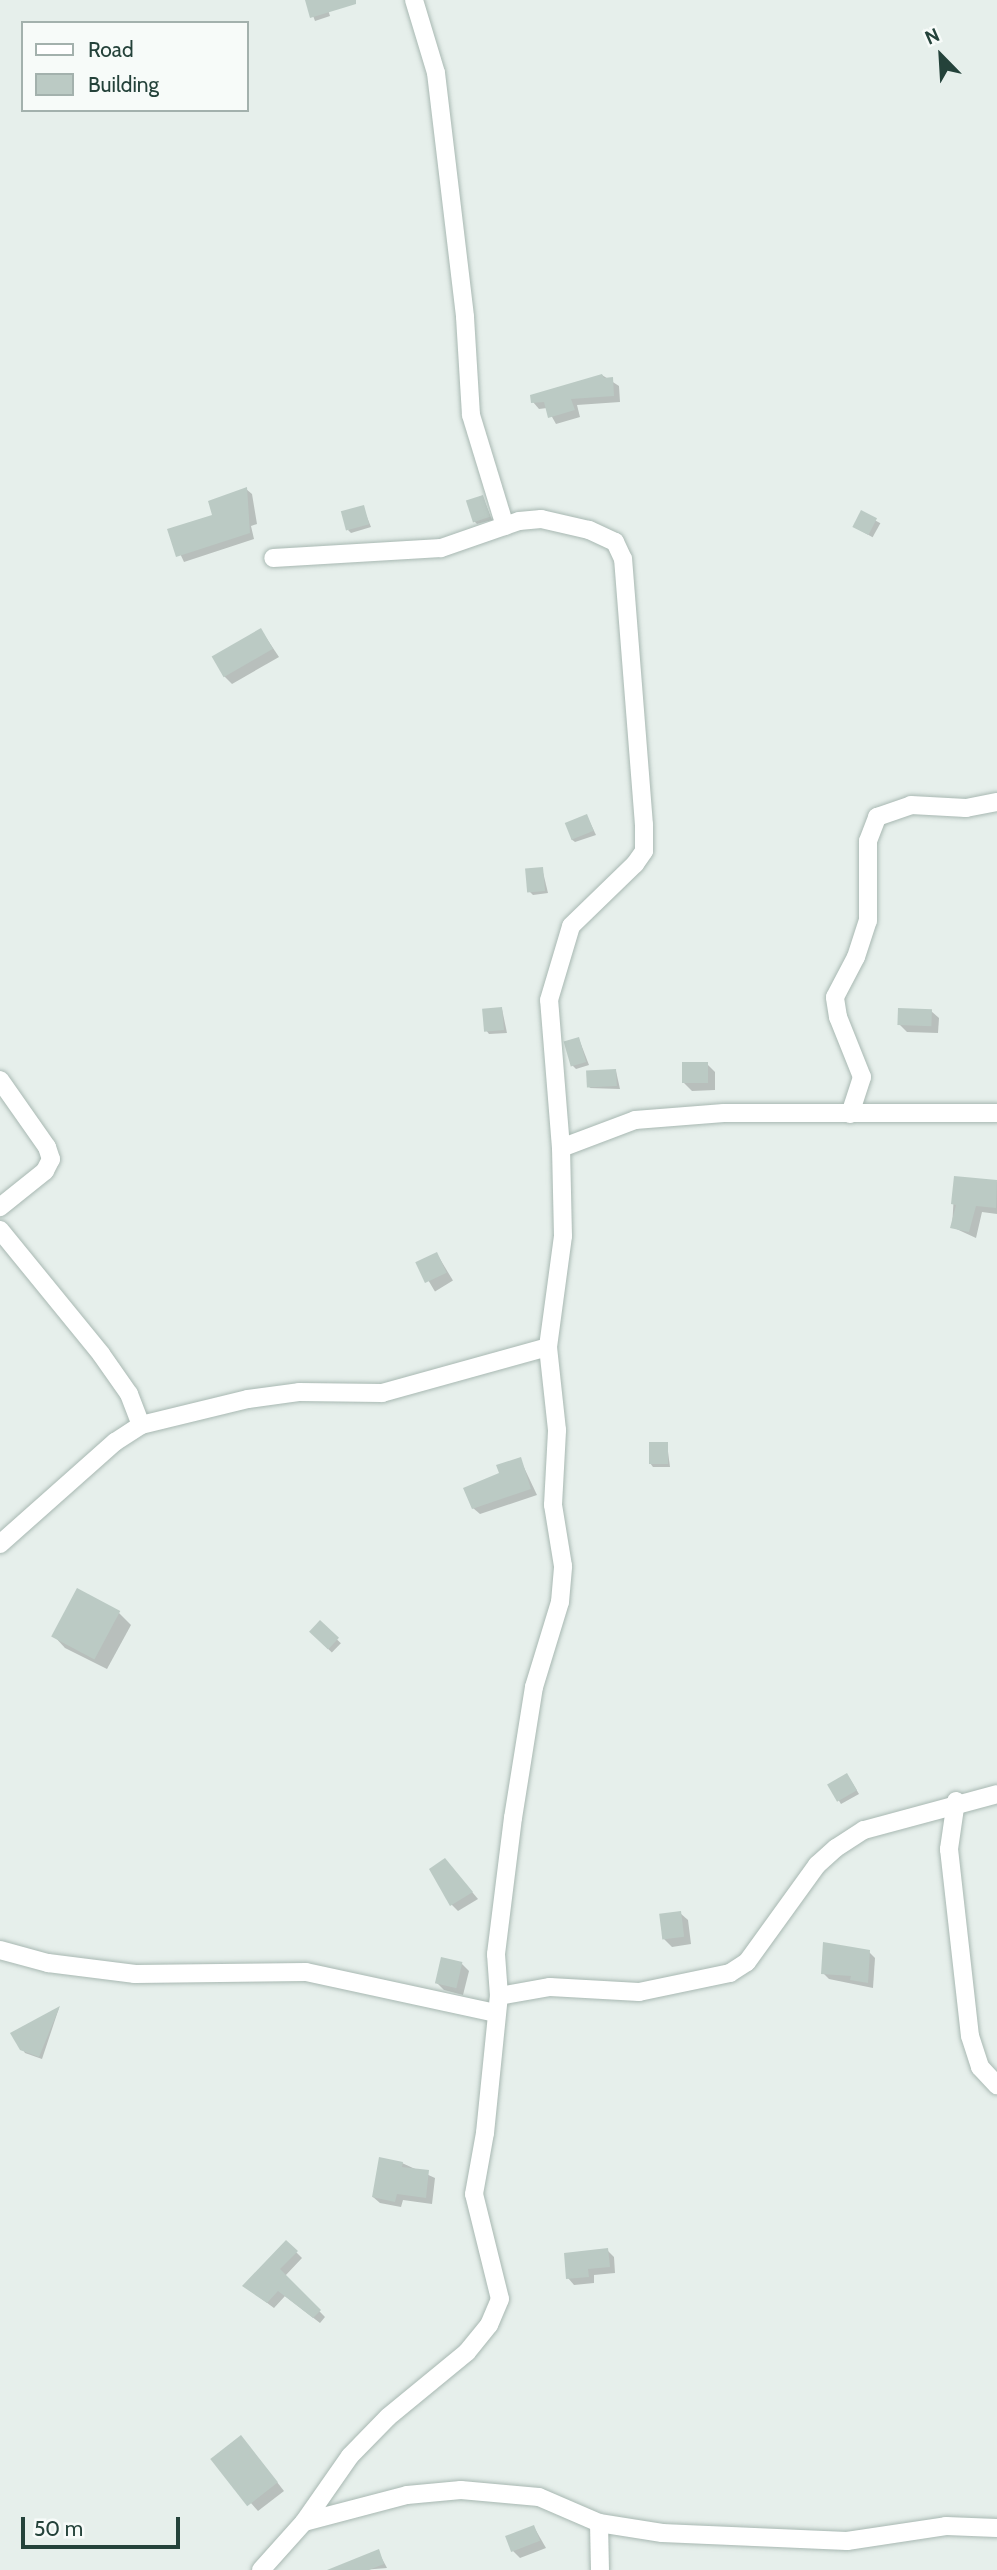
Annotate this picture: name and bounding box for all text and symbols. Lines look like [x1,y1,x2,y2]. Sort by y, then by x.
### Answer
legend [21,21,248,112]
north arrow [906,21,976,91]
text: N [921,23,943,50]
text: Road [88,37,134,62]
text: Building [88,72,159,97]
scale bar [24,2504,184,2548]
text: 50 m [34,2516,83,2541]

